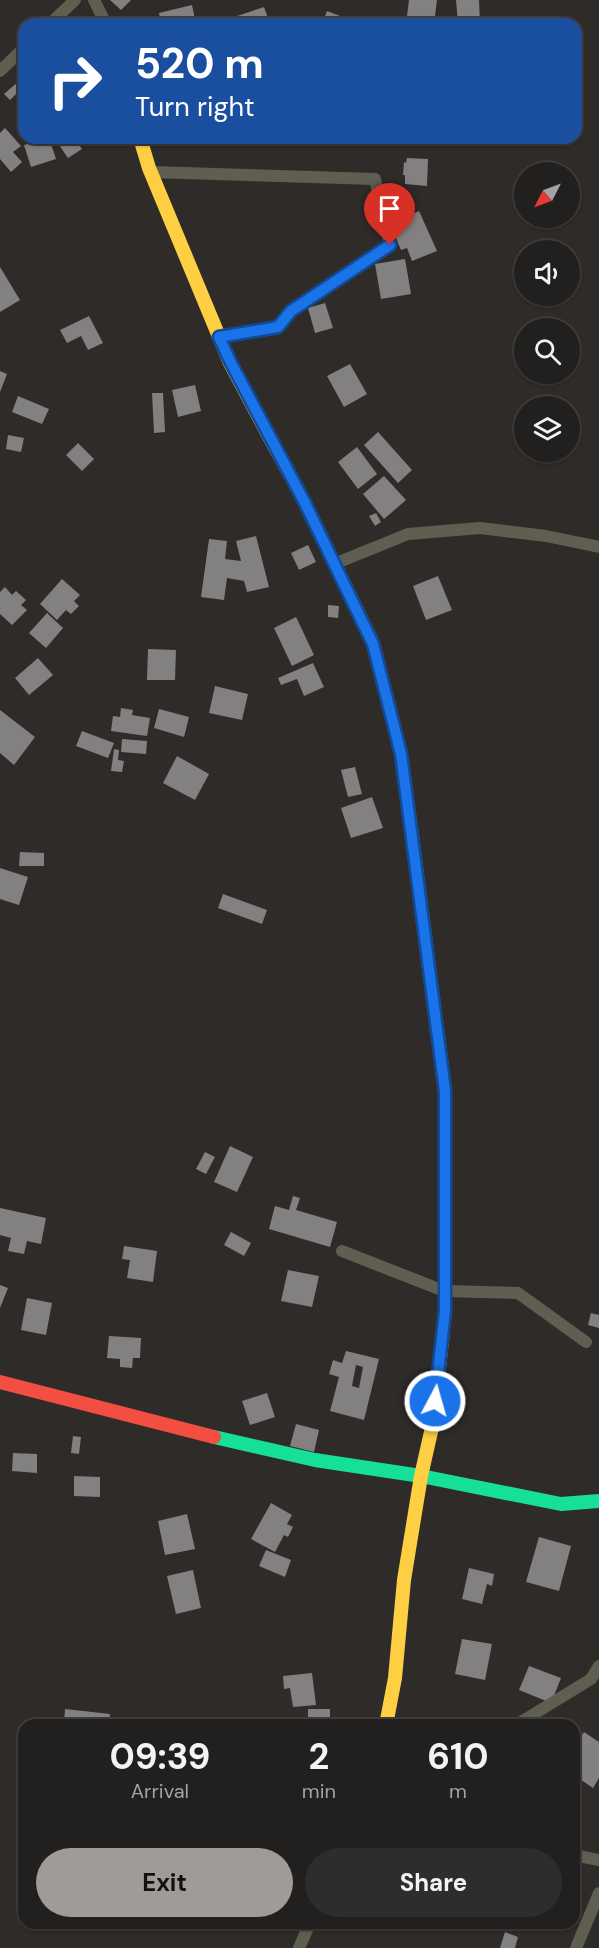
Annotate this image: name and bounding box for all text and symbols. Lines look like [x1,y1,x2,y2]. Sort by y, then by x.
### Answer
text: 520 m [135,36,264,91]
icon: right [36,42,114,120]
text: Turn right [135,89,255,124]
north arrow [514,162,580,228]
map controls [514,162,580,462]
pin [364,183,415,245]
icon: arrive [373,192,406,225]
button: sound [514,240,580,306]
button: search [514,318,580,384]
button: layers [514,396,580,462]
position arrow [403,1369,467,1433]
text: 09:39 [109,1733,210,1780]
text: 2 [308,1733,329,1780]
text: 610 [427,1733,489,1780]
text: Arrival [131,1778,189,1804]
text: min [302,1778,336,1804]
text: m [449,1778,467,1804]
button: Exit [36,1848,293,1917]
button: Share [305,1848,562,1917]

